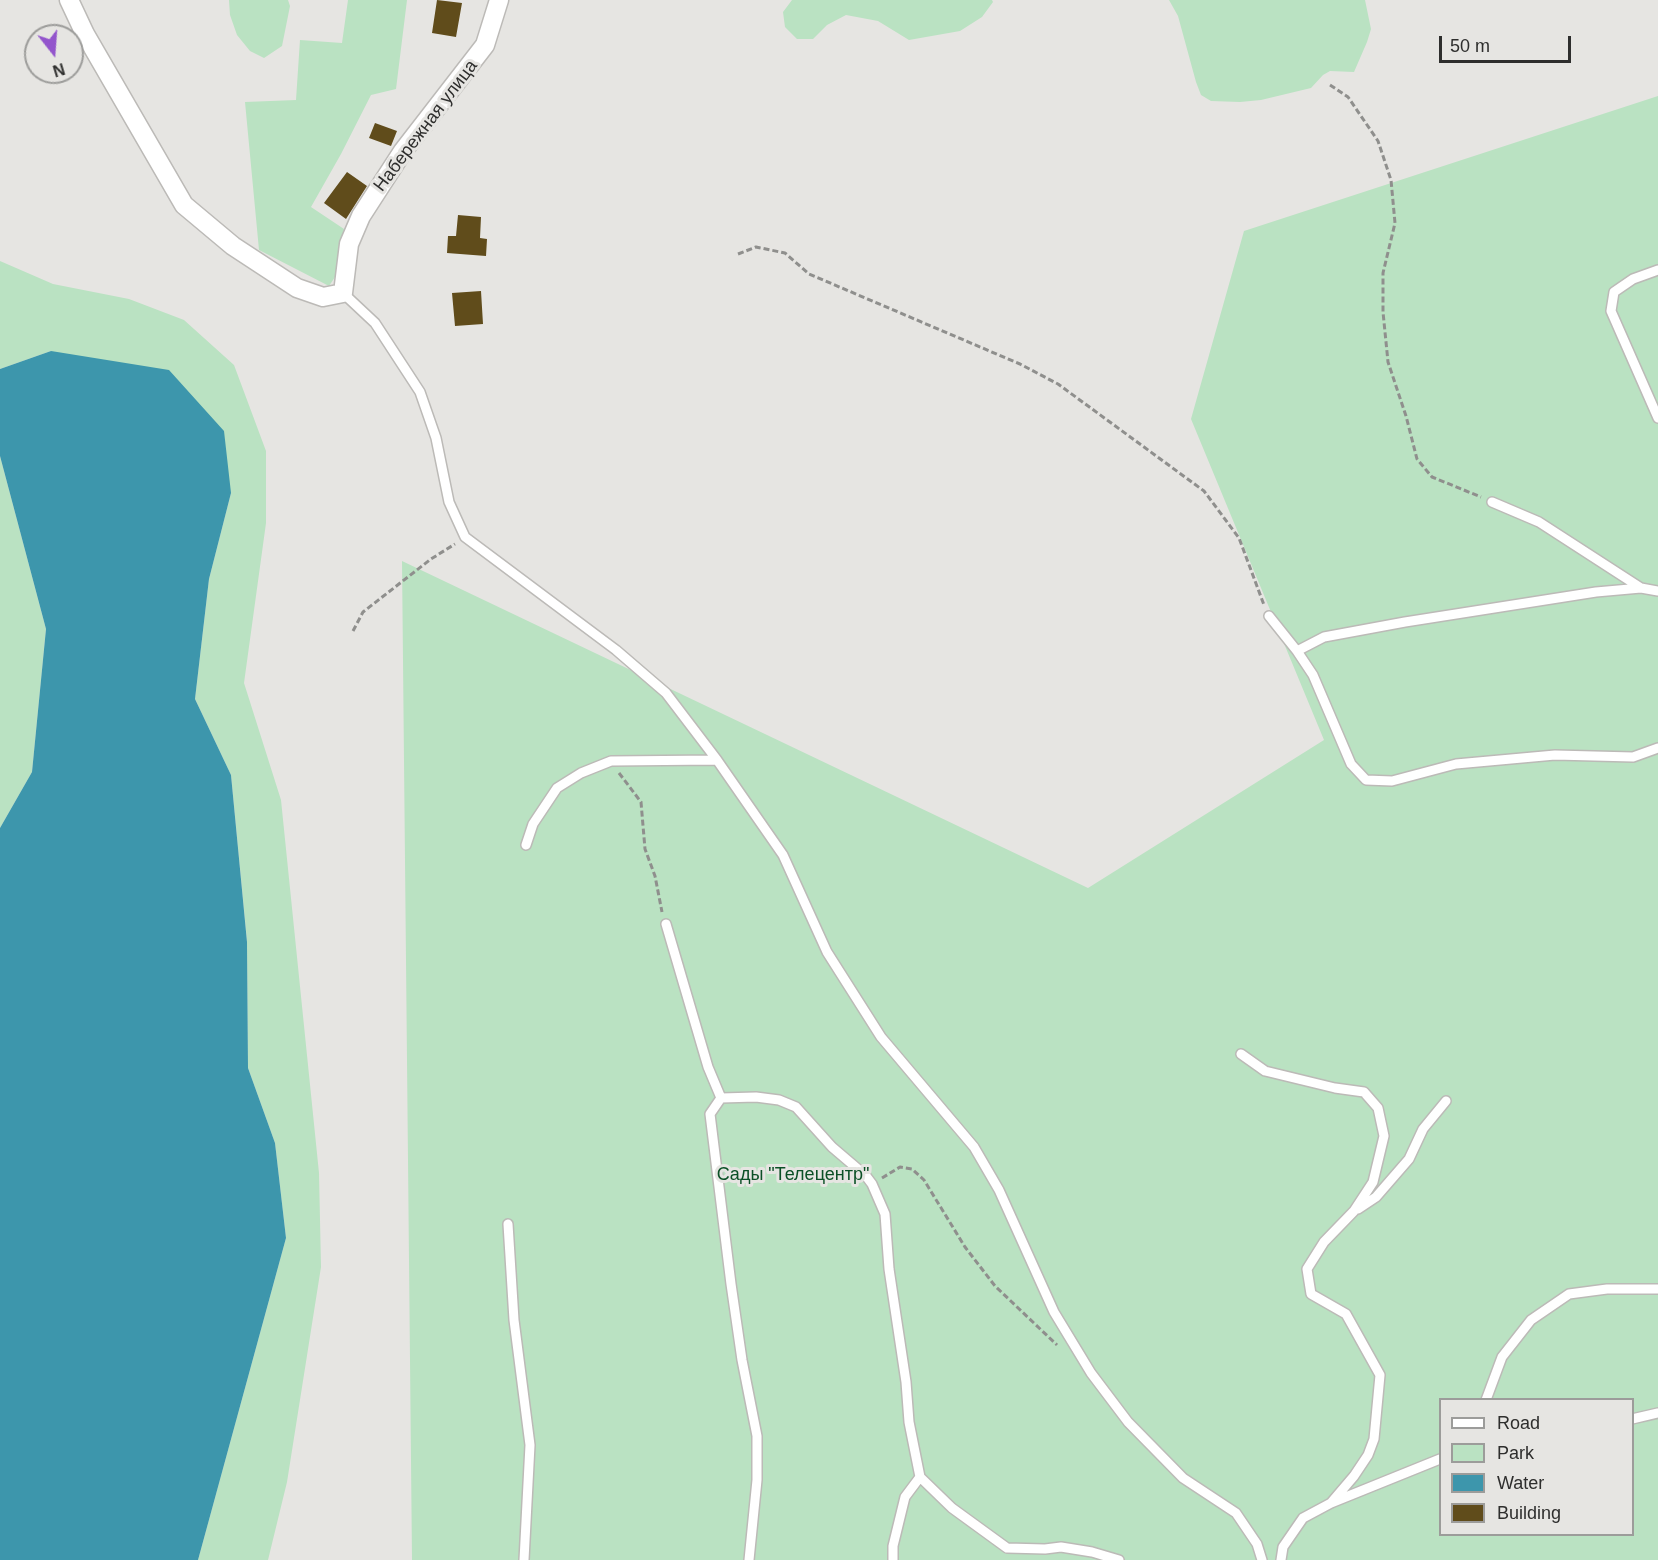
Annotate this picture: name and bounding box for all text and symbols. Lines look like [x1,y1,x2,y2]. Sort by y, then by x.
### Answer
north arrow [24,24,84,84]
scale bar [1442,24,1574,62]
text: 50 m [1450,36,1490,56]
street label: Набережная улица [369,56,483,196]
text: N [51,60,67,80]
park label: Сады "Телецентр" [717,1164,869,1186]
legend [1439,1398,1634,1536]
text: Road [1497,1413,1540,1433]
text: Park [1497,1443,1534,1463]
text: Water [1497,1473,1544,1493]
text: Building [1497,1503,1561,1523]

